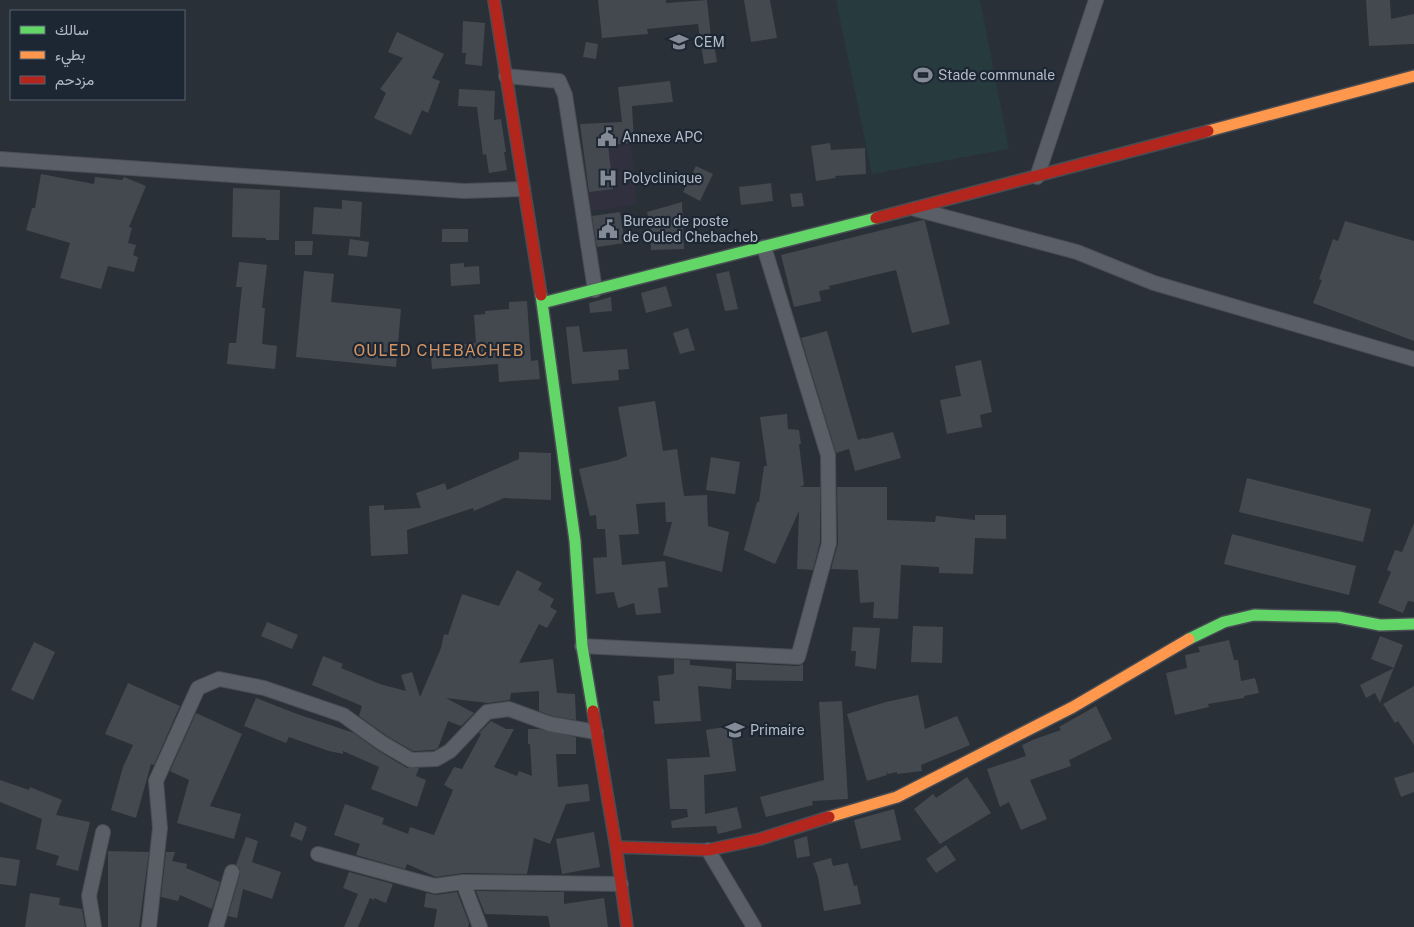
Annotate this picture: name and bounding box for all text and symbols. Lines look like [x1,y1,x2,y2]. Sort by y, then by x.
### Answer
legend [10,10,185,100]
text: سالك [55,21,89,38]
school or university icon: CEM [668,31,690,53]
place label: CEM [694,34,725,50]
text: بطيء [55,46,85,68]
sports icon: Stade communale [912,64,934,86]
place label: Stade communale [938,67,1055,83]
text: مزدحم [55,71,94,90]
public building icon: Annexe APC [596,126,618,148]
place label: Annexe APC [622,129,703,145]
hospital icon: Polyclinique [597,167,619,189]
place label: Polyclinique [623,170,702,186]
place label: Bureau de poste de Ouled Chebacheb [623,213,758,245]
public building icon: Bureau de poste de Ouled Chebacheb [597,218,619,240]
district label: OULED CHEBACHEB [354,341,524,360]
school or university icon: Primaire [724,719,746,741]
place label: Primaire [750,722,805,738]

